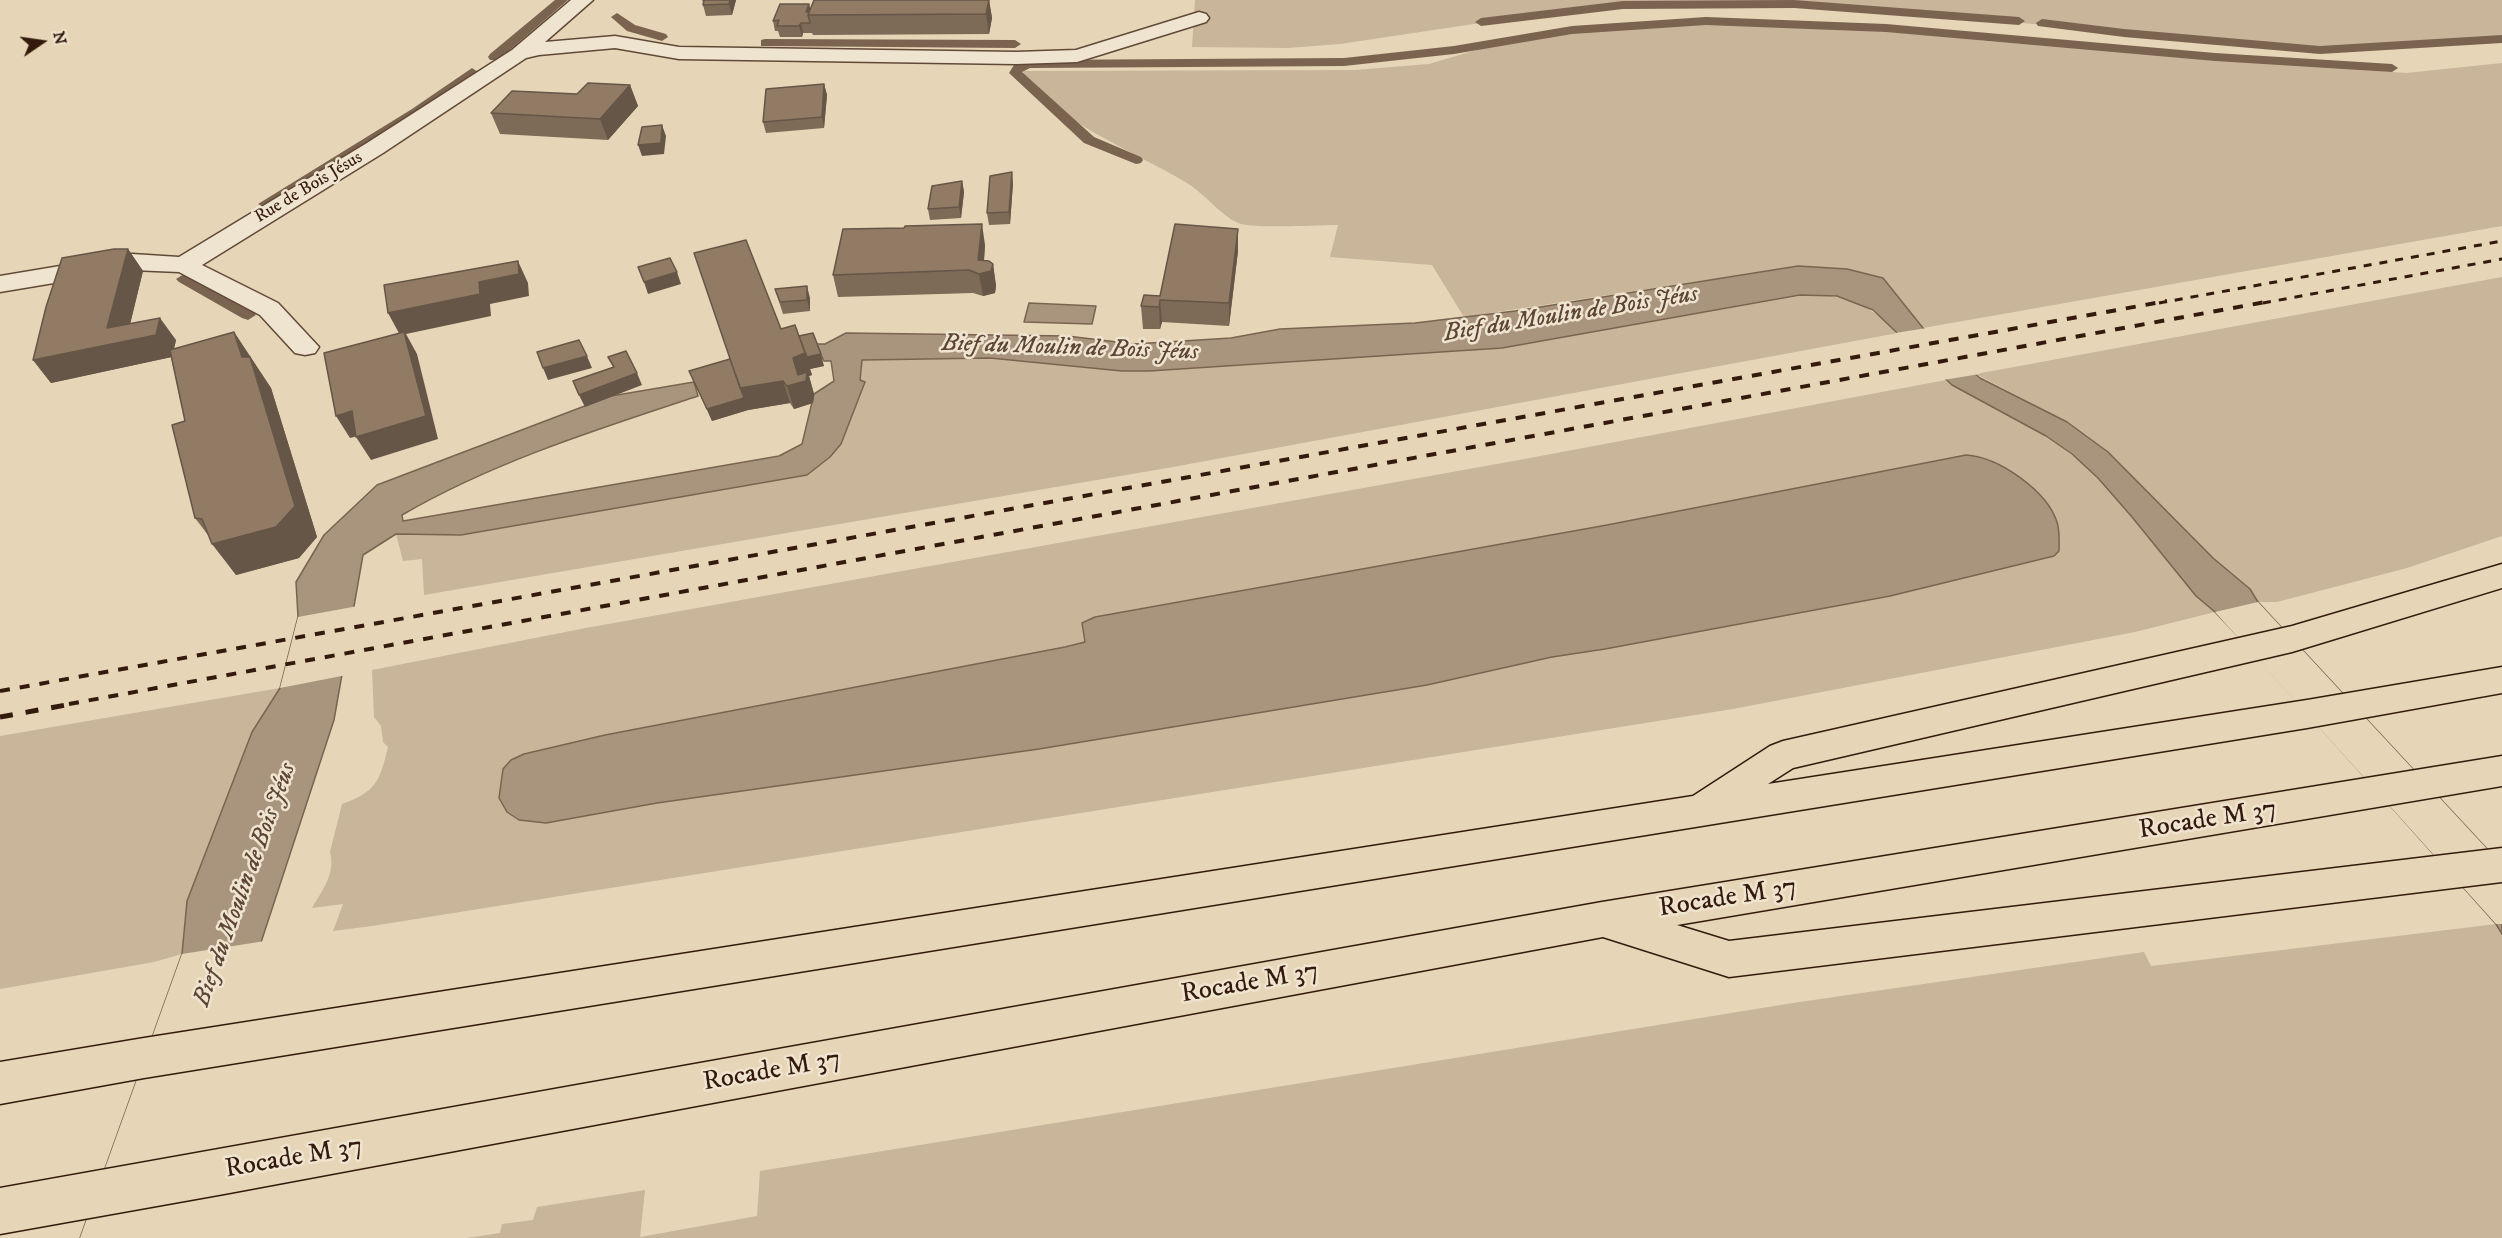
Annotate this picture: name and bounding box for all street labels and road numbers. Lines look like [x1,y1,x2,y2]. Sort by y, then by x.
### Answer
street label: Rue de Bois Jésus [251,147,367,229]
street label: Rocade M 37 [2137,794,2279,848]
street label: Rocade M 37 [1657,872,1799,926]
street label: Rocade M 37 [1179,956,1321,1012]
street label: Rocade M 37 [701,1044,843,1100]
street label: Rocade M 37 [223,1131,365,1187]

